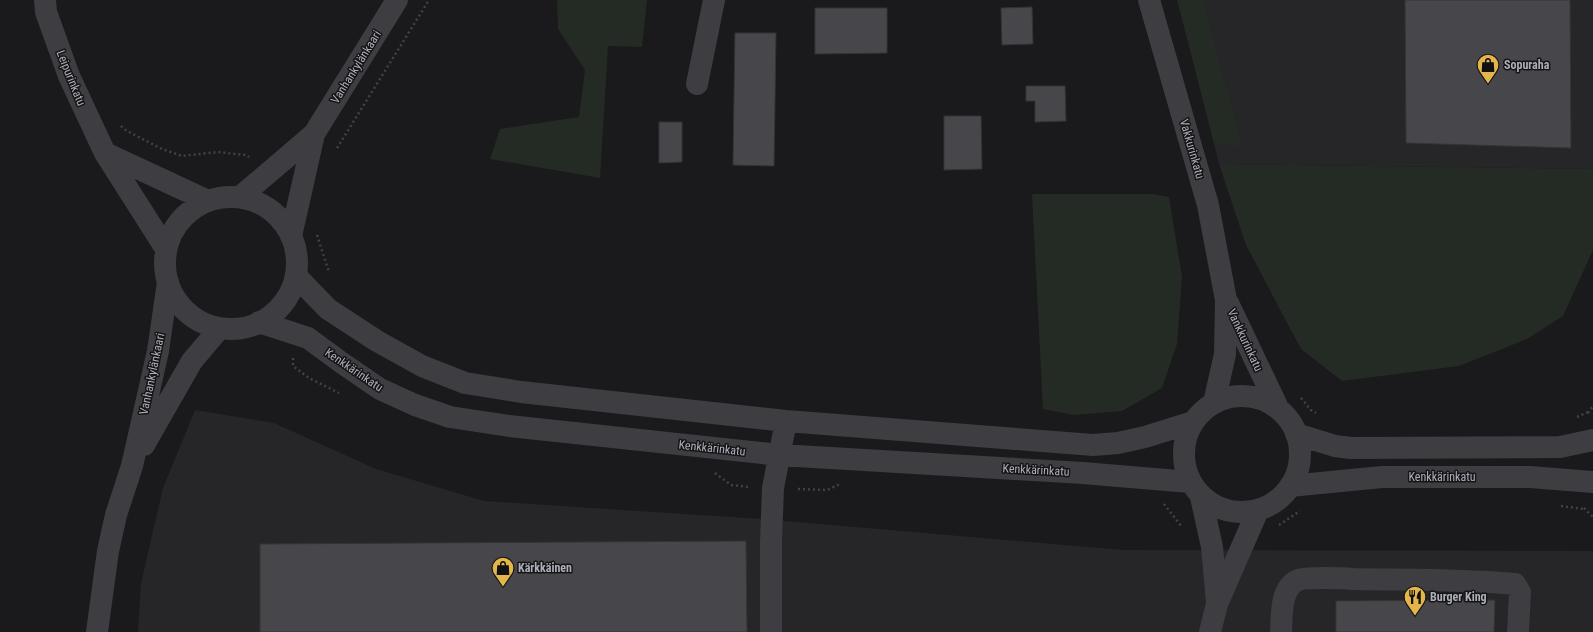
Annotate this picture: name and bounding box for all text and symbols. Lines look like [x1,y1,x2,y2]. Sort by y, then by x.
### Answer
street label: Vanhankylänkaari [328,28,384,106]
street label: Leipurinkatu [54,48,89,108]
shop icon: Sopuraha [1475,52,1501,85]
place label: Sopuraha [1504,58,1550,72]
street label: Vakkurinkatu [1177,117,1207,181]
street label: Vankkurinkatu [1224,307,1266,374]
street label: Vanhankylänkaari [136,332,168,416]
street label: Kenkkärinkatu [322,345,386,395]
street label: Kenkkärinkatu [678,438,746,458]
street label: Kenkkärinkatu [1002,461,1070,479]
street label: Kenkkärinkatu [1408,470,1476,484]
shop icon: Kärkkäinen [490,555,516,588]
place label: Kärkkäinen [518,561,572,575]
restaurant icon: Burger King [1402,584,1428,617]
place label: Burger King [1430,590,1487,604]

